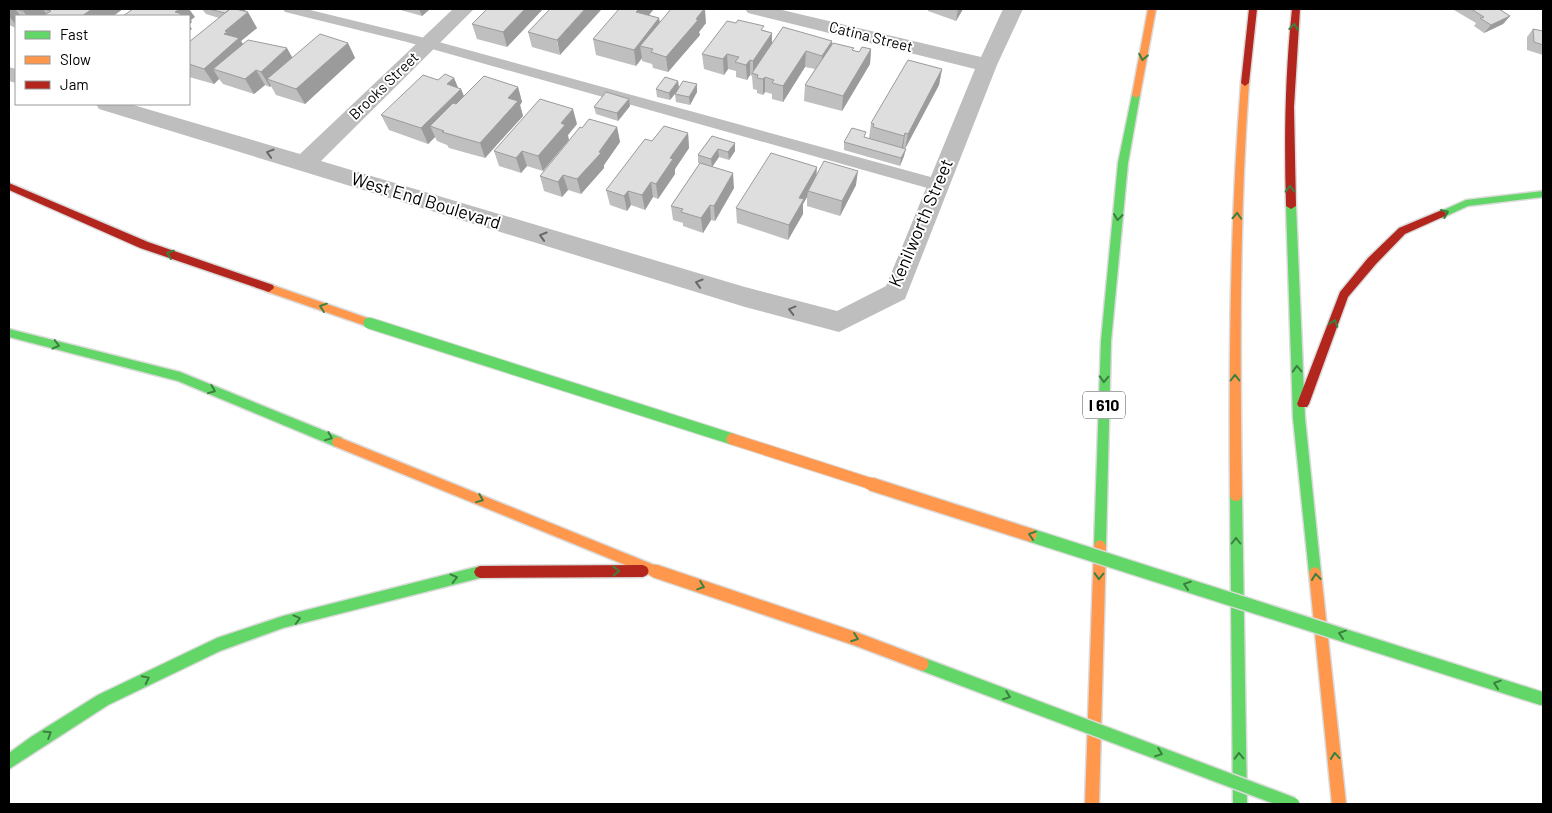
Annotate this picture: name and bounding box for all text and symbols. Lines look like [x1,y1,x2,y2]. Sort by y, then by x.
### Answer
legend [15,15,190,105]
street label: Catina Street [828,17,915,55]
one-way arrow [1289,22,1300,30]
text: Fast [60,25,88,43]
street label: Brooks Street [345,48,422,123]
text: Slow [60,50,91,68]
one-way arrow [1139,52,1149,61]
text: Jam [60,75,89,93]
one-way arrow [267,149,275,159]
street label: Kenilworth Street [883,155,957,290]
street label: West End Boulevard [349,167,504,233]
one-way arrow [1285,185,1295,192]
one-way arrow [1440,208,1449,219]
one-way arrow [1232,211,1242,219]
one-way arrow [1113,213,1124,221]
one-way arrow [539,232,548,242]
one-way arrow [166,250,174,260]
one-way arrow [695,279,703,289]
one-way arrow [319,303,328,313]
one-way arrow [788,305,796,316]
one-way arrow [1328,319,1338,327]
one-way arrow [51,339,60,350]
one-way arrow [1291,365,1302,373]
one-way arrow [1230,374,1240,382]
one-way arrow [1099,375,1110,383]
one-way arrow [207,383,216,394]
road number: I 610 [1083,392,1125,418]
one-way arrow [325,432,333,442]
one-way arrow [475,493,484,503]
one-way arrow [1029,531,1037,541]
one-way arrow [1230,536,1241,544]
one-way arrow [612,566,620,576]
one-way arrow [1311,572,1322,580]
one-way arrow [450,573,459,584]
one-way arrow [1094,573,1104,581]
one-way arrow [696,580,704,590]
one-way arrow [1184,580,1192,590]
one-way arrow [292,614,300,624]
one-way arrow [1338,630,1347,640]
one-way arrow [850,632,858,642]
one-way arrow [141,675,150,685]
one-way arrow [1493,679,1501,689]
one-way arrow [1002,690,1010,700]
one-way arrow [43,730,52,740]
one-way arrow [1154,747,1162,757]
one-way arrow [1234,751,1244,759]
one-way arrow [1329,751,1340,759]

